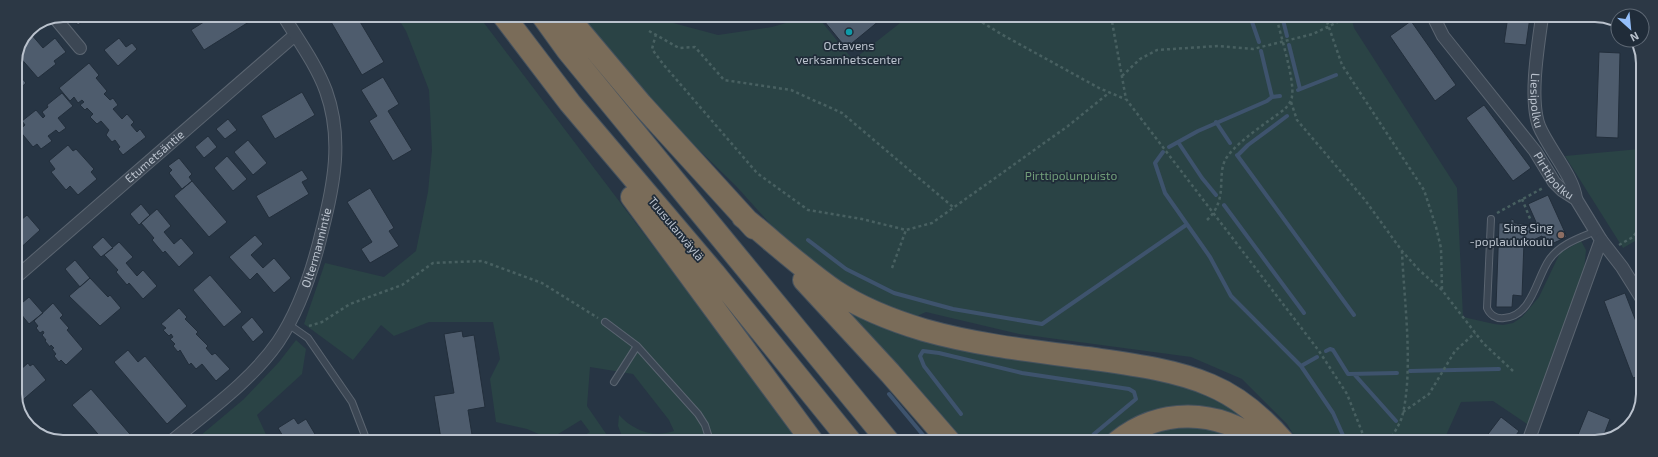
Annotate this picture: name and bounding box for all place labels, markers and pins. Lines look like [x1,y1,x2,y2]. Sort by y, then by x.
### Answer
marker: Octavens verksamhetscenter [844,27,854,37]
place label: Octavens verksamhetscenter [796,38,902,66]
place label: Sing Sing -poplaulukoulu [1469,220,1553,248]
marker: Sing Sing -poplaulukoulu [1556,230,1566,240]

